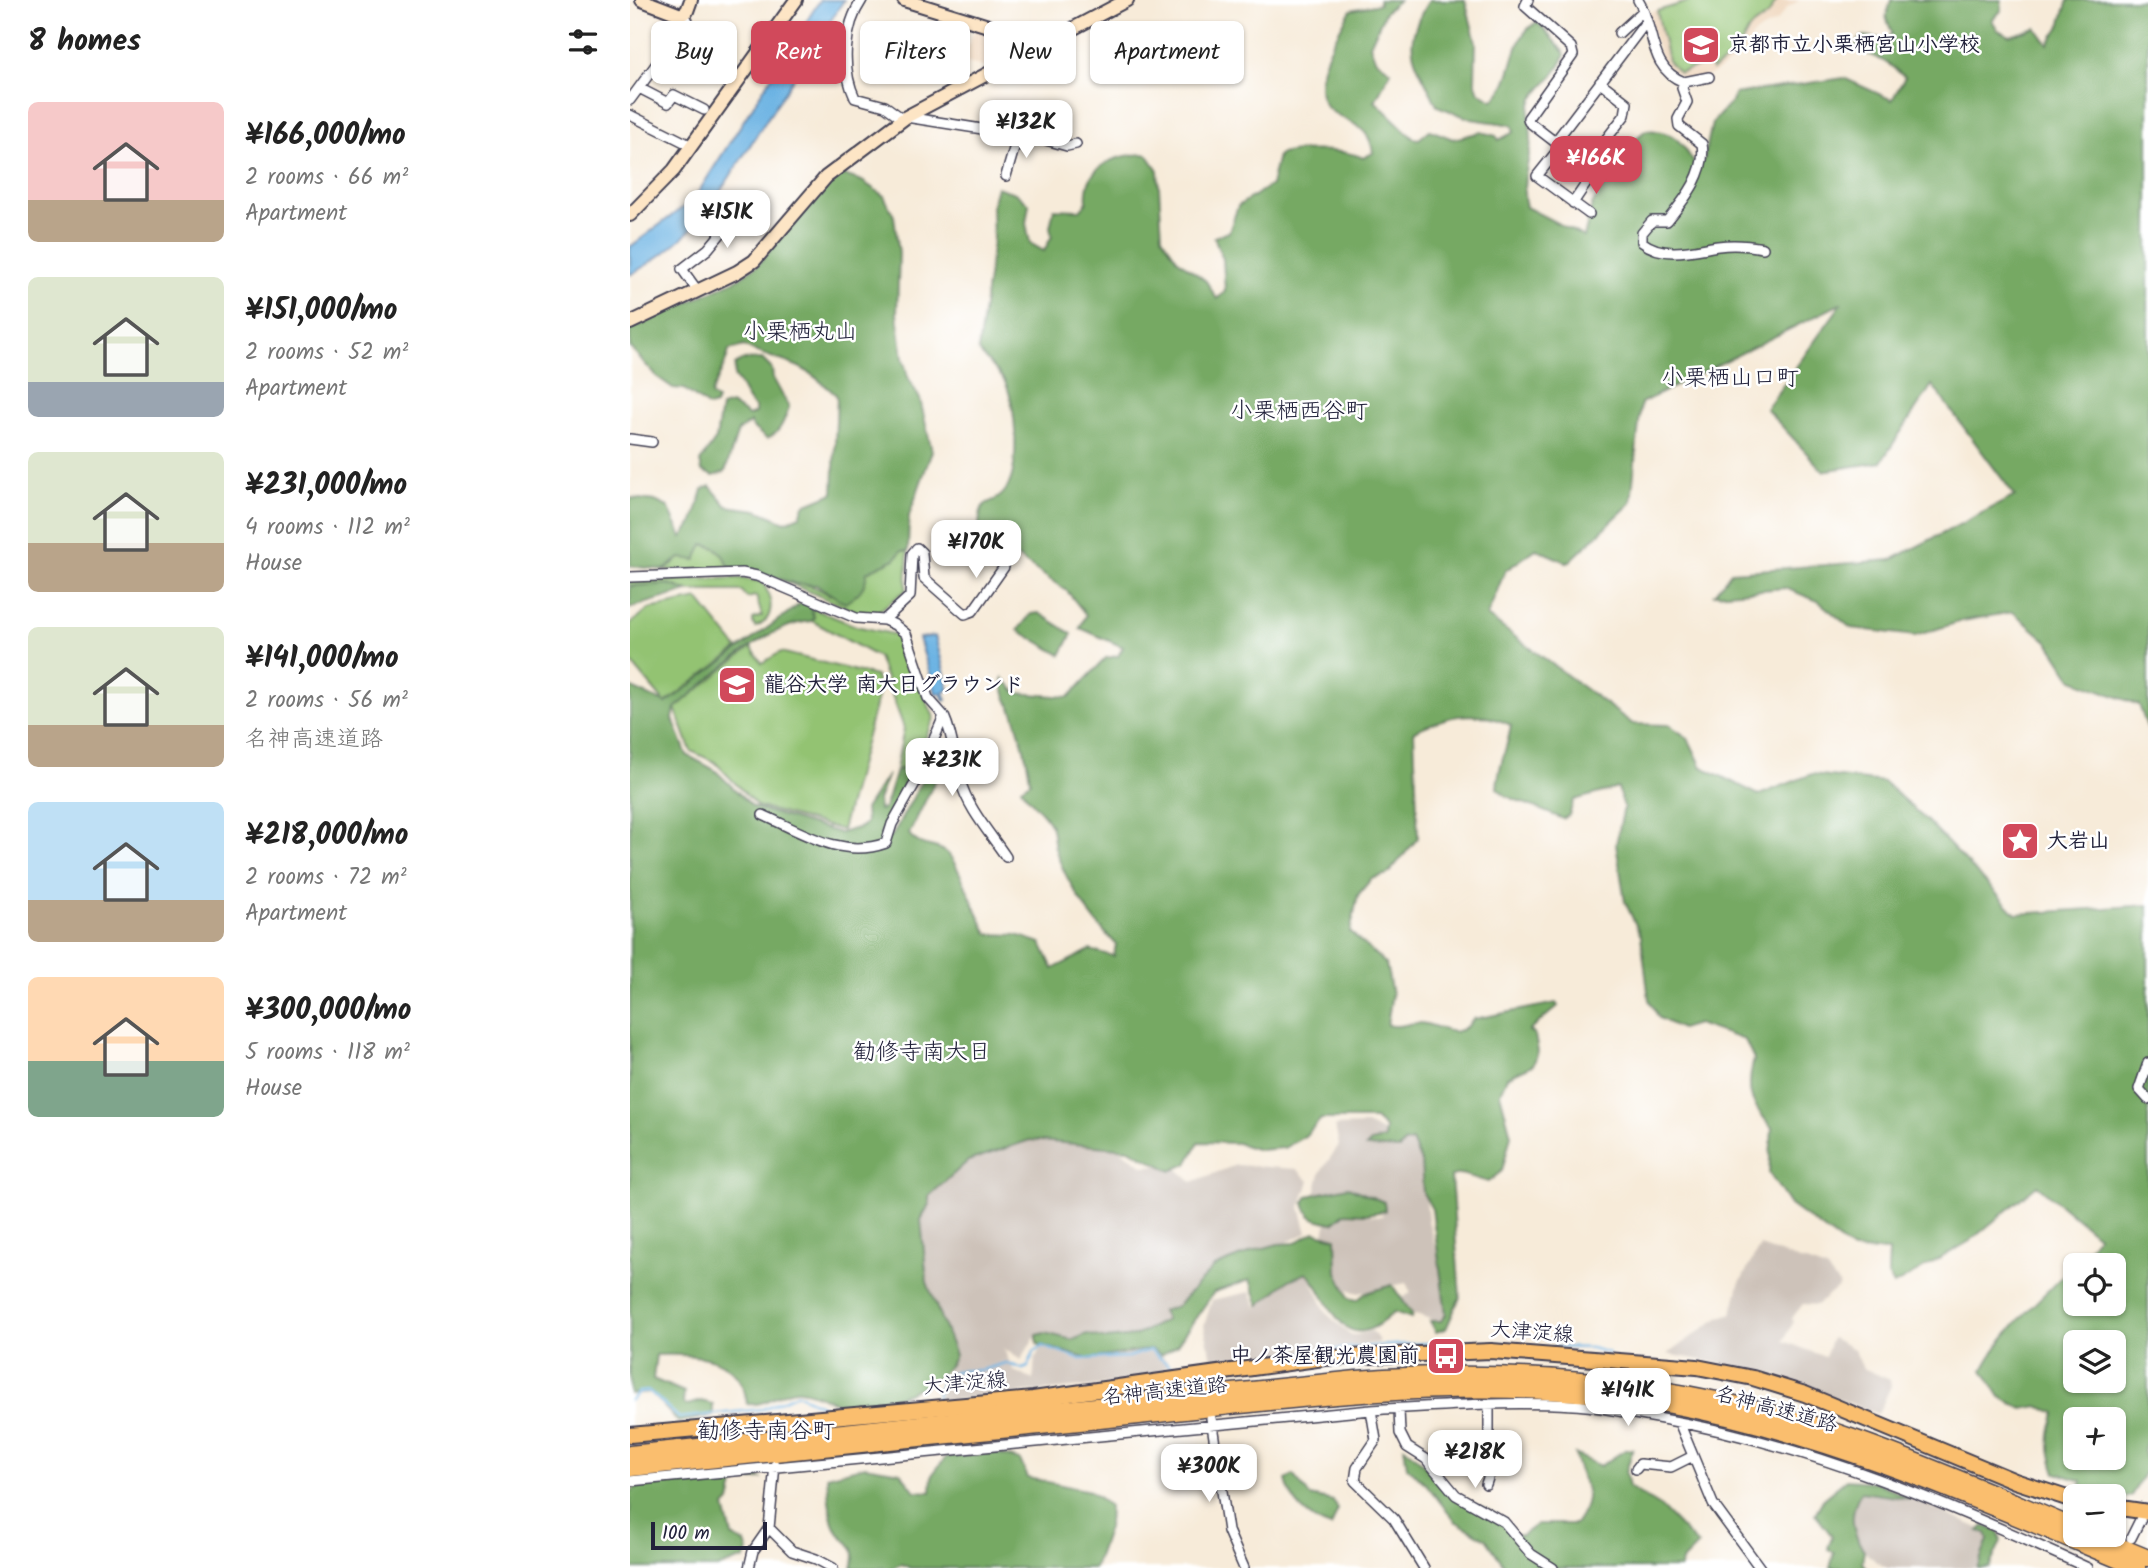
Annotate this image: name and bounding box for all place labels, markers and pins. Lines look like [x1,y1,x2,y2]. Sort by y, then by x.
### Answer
school or university icon: 京都市立小栗栖宮山小学校 [1680,24,1722,66]
place label: 京都市立小栗栖宮山小学校 [1728,29,1980,62]
pin: ¥132K [977,100,1075,160]
pin: ¥166K [1547,136,1645,196]
pin: ¥151K [678,190,776,250]
pin: ¥170K [927,520,1025,580]
school or university icon: 龍谷大学 南大日グラウンド [716,664,758,706]
place label: 龍谷大学 南大日グラウンド [764,669,1024,702]
pin: ¥231K [903,738,1001,798]
place icon: 大岩山 [1999,820,2041,862]
place label: 大岩山 [2047,825,2110,858]
bus stop icon: 中ノ茶屋観光農園前 [1425,1335,1467,1377]
place label: 中ノ茶屋観光農園前 [1230,1340,1419,1373]
pin: ¥141K [1579,1368,1677,1428]
pin: ¥218K [1426,1430,1524,1490]
pin: ¥300K [1160,1444,1258,1504]

